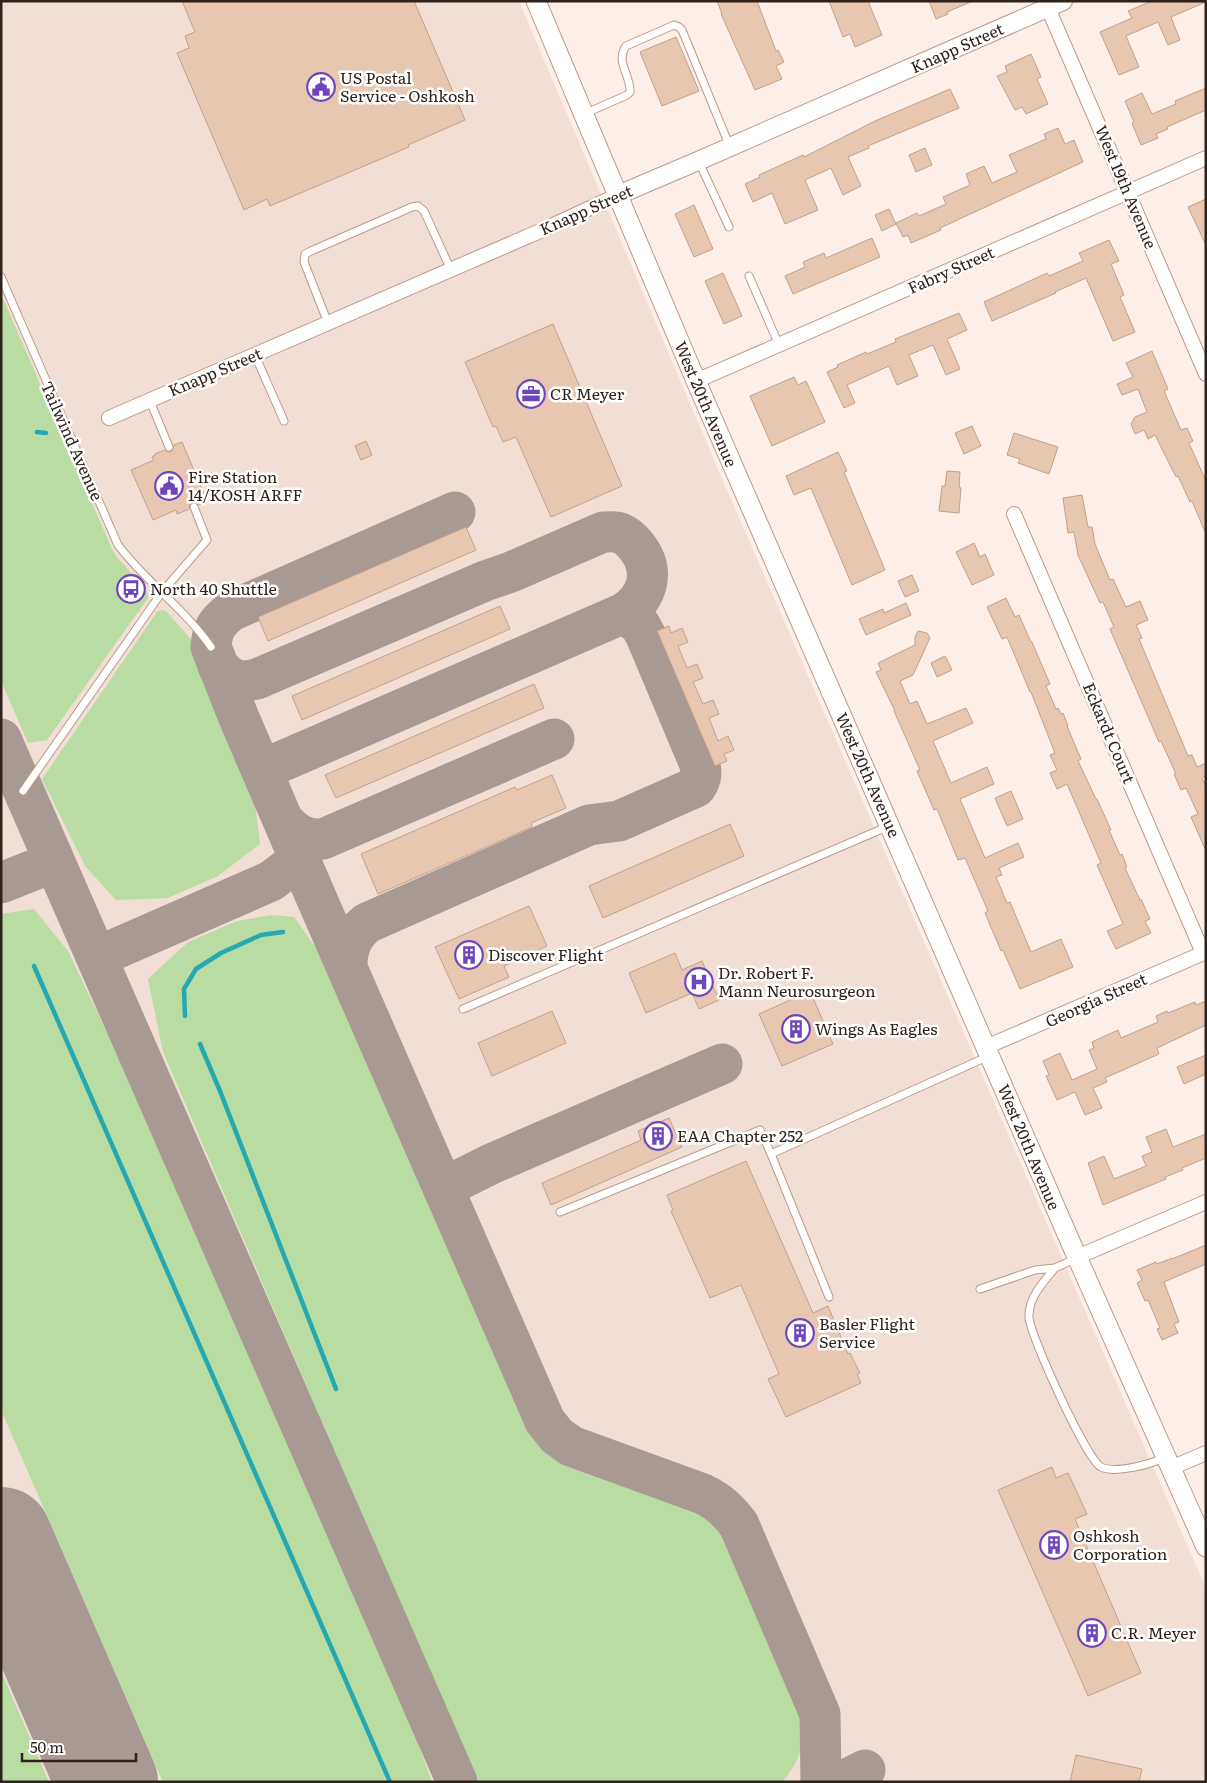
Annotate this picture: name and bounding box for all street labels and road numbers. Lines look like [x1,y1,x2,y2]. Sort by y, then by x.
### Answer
street label: Knapp Street [906,16,1007,78]
street label: West 19th Avenue [1090,121,1164,252]
street label: Knapp Street [535,178,636,240]
street label: Fabry Street [903,239,998,299]
street label: West 20th Avenue [670,337,744,470]
street label: Knapp Street [164,340,266,402]
street label: Tailwind Avenue [36,377,110,504]
street label: Eckardt Court [1078,678,1142,787]
street label: West 20th Avenue [831,708,907,841]
street label: Georgia Street [1041,966,1151,1032]
street label: West 20th Avenue [993,1080,1067,1213]

